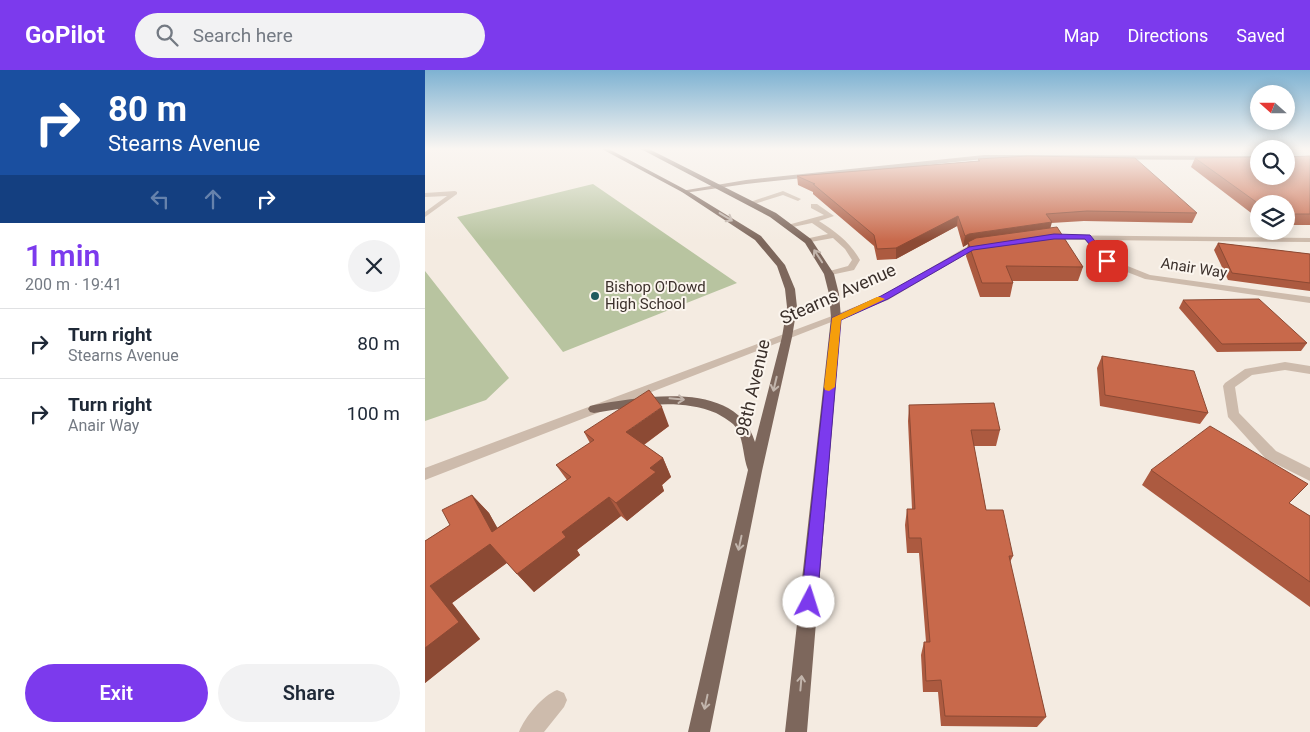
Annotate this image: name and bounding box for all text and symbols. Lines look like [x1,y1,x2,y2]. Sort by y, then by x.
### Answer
search box [135,13,485,58]
text: GoPilot [25,21,105,49]
icon: search [153,21,181,49]
text: Search here [193,24,293,47]
text: Map [1064,25,1099,46]
text: Directions [1127,25,1208,46]
text: Saved [1236,25,1285,46]
north arrow [1250,85,1295,130]
map controls [1250,85,1295,240]
text: 80 m [108,89,187,130]
icon: right [25,90,90,155]
text: Stearns Avenue [108,131,260,156]
button: search [1250,140,1295,185]
icon: left [146,185,174,213]
icon: ahead [199,185,227,213]
icon: right [252,185,280,213]
button: layers [1250,195,1295,240]
one-way arrow [718,212,732,222]
text: 1 min [25,238,100,273]
button: close [348,240,400,292]
pin [1086,240,1128,282]
icon: arrive [1093,247,1121,275]
one-way arrow [813,249,823,263]
street label: Anair Way [1160,254,1228,282]
street label: Stearns Avenue [777,259,899,328]
text: 200 m · 19:41 [25,275,122,294]
place label: Bishop O'Dowd High School [605,278,706,313]
marker: Bishop O'Dowd High School [589,290,601,302]
text: Turn right [68,323,152,346]
icon: right [25,330,53,358]
text: 80 m [357,332,400,355]
street label: 98th Avenue [731,337,774,439]
text: Stearns Avenue [68,346,179,365]
one-way arrow [770,376,780,392]
text: Turn right [68,393,152,416]
one-way arrow [669,395,685,404]
icon: right [25,400,53,428]
text: 100 m [347,402,400,425]
text: Anair Way [68,416,139,435]
one-way arrow [734,534,744,550]
position arrow [782,575,834,627]
button: Exit [25,664,208,722]
button: Share [218,664,400,722]
one-way arrow [796,676,806,692]
one-way arrow [701,693,710,709]

